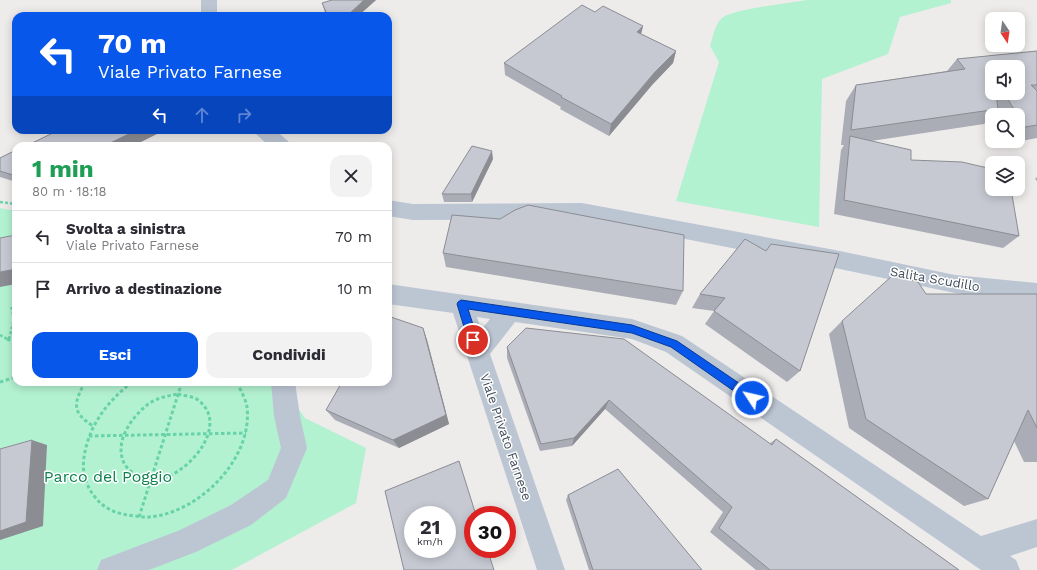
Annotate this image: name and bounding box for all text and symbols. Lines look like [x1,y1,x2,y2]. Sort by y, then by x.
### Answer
north arrow [985,12,1025,52]
map controls [985,12,1025,196]
text: 70 m [98,27,167,60]
icon: left [32,28,84,80]
button: sound [985,60,1025,100]
text: Viale Privato Farnese [98,61,282,82]
icon: left [149,104,171,126]
icon: ahead [191,104,213,126]
icon: right [233,104,255,126]
button: search [985,108,1025,148]
text: 1 min [32,155,94,183]
button: close [330,155,372,197]
button: layers [985,156,1025,196]
text: 80 m · 18:18 [32,184,106,199]
text: Svolta a sinistra [66,220,186,238]
icon: left [32,226,54,248]
text: 70 m [335,228,372,246]
text: Viale Privato Farnese [66,238,199,253]
street label: Salita Scudillo [889,264,981,294]
icon: arrive [32,278,54,300]
text: Arrivo a destinazione [66,280,222,298]
text: 10 m [337,280,372,298]
pin [456,323,490,357]
icon: arrive [462,329,484,351]
button: Esci [32,332,198,378]
button: Condividi [206,332,372,378]
street label: Viale Privato Farnese [477,372,535,502]
position arrow [731,377,773,419]
park label: Parco del Poggio [44,467,172,486]
speed limit sign: 30 [464,506,516,558]
text: 21 [420,515,440,539]
text: km/h [417,536,443,547]

